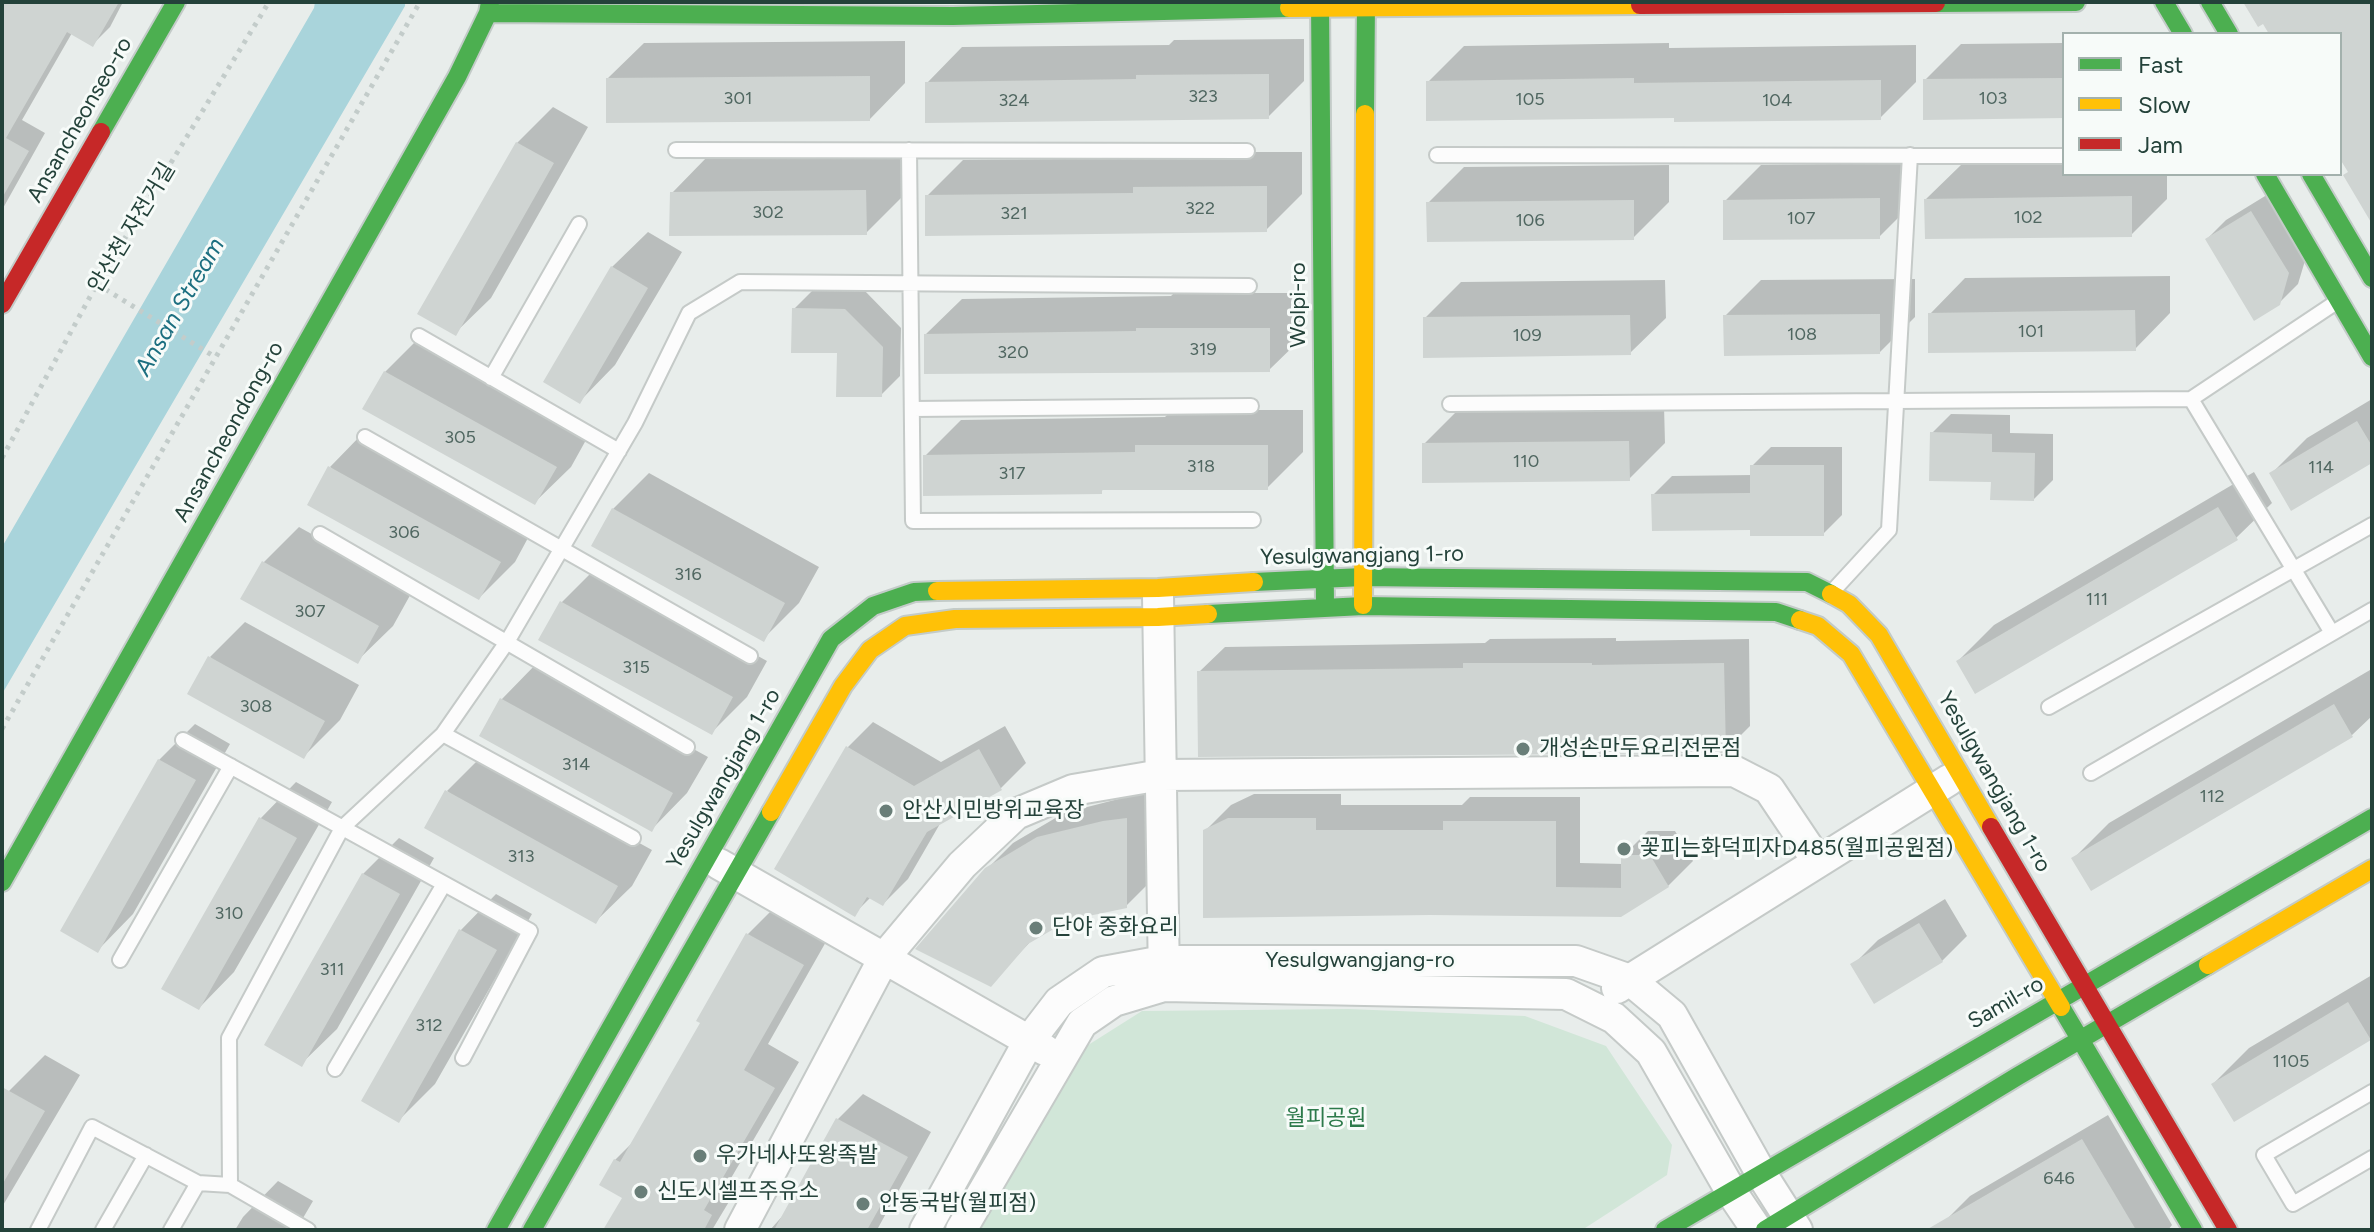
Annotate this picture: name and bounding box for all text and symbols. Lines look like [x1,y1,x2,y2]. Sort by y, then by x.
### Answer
legend [2062,32,2342,176]
street label: Ansancheonseo-ro [22,33,138,207]
text: Fast [2138,50,2183,79]
house number: 323 [1188,86,1218,108]
house number: 301 [724,88,752,110]
house number: 103 [1979,88,2007,110]
house number: 105 [1515,89,1545,111]
house number: 324 [998,90,1030,112]
house number: 104 [1762,90,1792,112]
text: Slow [2138,90,2190,119]
text: Jam [2138,130,2183,159]
street label: 안산천 자전거길 [83,158,181,298]
house number: 322 [1185,198,1215,220]
house number: 302 [752,202,784,224]
house number: 321 [1000,203,1028,225]
house number: 102 [2013,207,2043,229]
house number: 107 [1787,208,1815,230]
house number: 106 [1515,210,1545,232]
water label: Ansan Stream [129,233,231,381]
street label: Wolpi-ro [1286,262,1312,348]
house number: 101 [2018,321,2044,343]
house number: 108 [1787,324,1817,346]
house number: 109 [1512,325,1542,347]
street label: Ansancheondong-ro [168,337,290,527]
house number: 319 [1189,339,1217,361]
house number: 320 [997,342,1029,364]
house number: 305 [444,427,476,449]
house number: 110 [1513,451,1539,473]
house number: 318 [1187,456,1215,478]
house number: 114 [2308,457,2334,479]
house number: 317 [999,463,1025,485]
house number: 306 [388,522,420,544]
street label: Yesulgwangjang 1-ro [1260,541,1464,571]
house number: 316 [674,564,702,586]
house number: 111 [2086,589,2108,611]
house number: 307 [295,601,325,623]
house number: 315 [622,657,650,679]
street label: Yesulgwangjang 1-ro [662,684,786,874]
street label: Yesulgwangjang 1-ro [1932,687,2056,877]
house number: 308 [240,696,272,718]
place label: 개성손만두요리전문점 [1539,736,1741,762]
marker: 개성손만두요리전문점 [1514,740,1532,758]
house number: 314 [562,754,590,776]
house number: 112 [2200,786,2224,808]
place label: 안산시민방위교육장 [902,798,1084,824]
marker: 안산시민방위교육장 [877,802,895,820]
place label: 꽃피는화덕피자D485(월피공원점) [1640,836,1953,862]
marker: 꽃피는화덕피자D485(월피공원점) [1615,840,1633,858]
house number: 313 [507,846,535,868]
house number: 310 [215,903,243,925]
place label: 단야 중화요리 [1052,915,1179,941]
marker: 단야 중화요리 [1027,919,1045,937]
street label: Yesulgwangjang-ro [1265,948,1455,974]
house number: 311 [320,959,344,981]
street label: Samil-ro [1964,971,2048,1035]
house number: 312 [415,1015,443,1037]
house number: 1105 [2273,1051,2309,1073]
park label: 월피공원 [1286,1106,1366,1132]
place label: 우가네사또왕족발 [716,1143,878,1169]
marker: 우가네사또왕족발 [691,1147,709,1165]
house number: 646 [2043,1168,2075,1190]
place label: 신도시셀프주유소 [657,1179,819,1205]
marker: 신도시셀프주유소 [632,1183,650,1201]
place label: 안동국밥(월피점) [879,1191,1036,1217]
marker: 안동국밥(월피점) [854,1195,872,1213]

